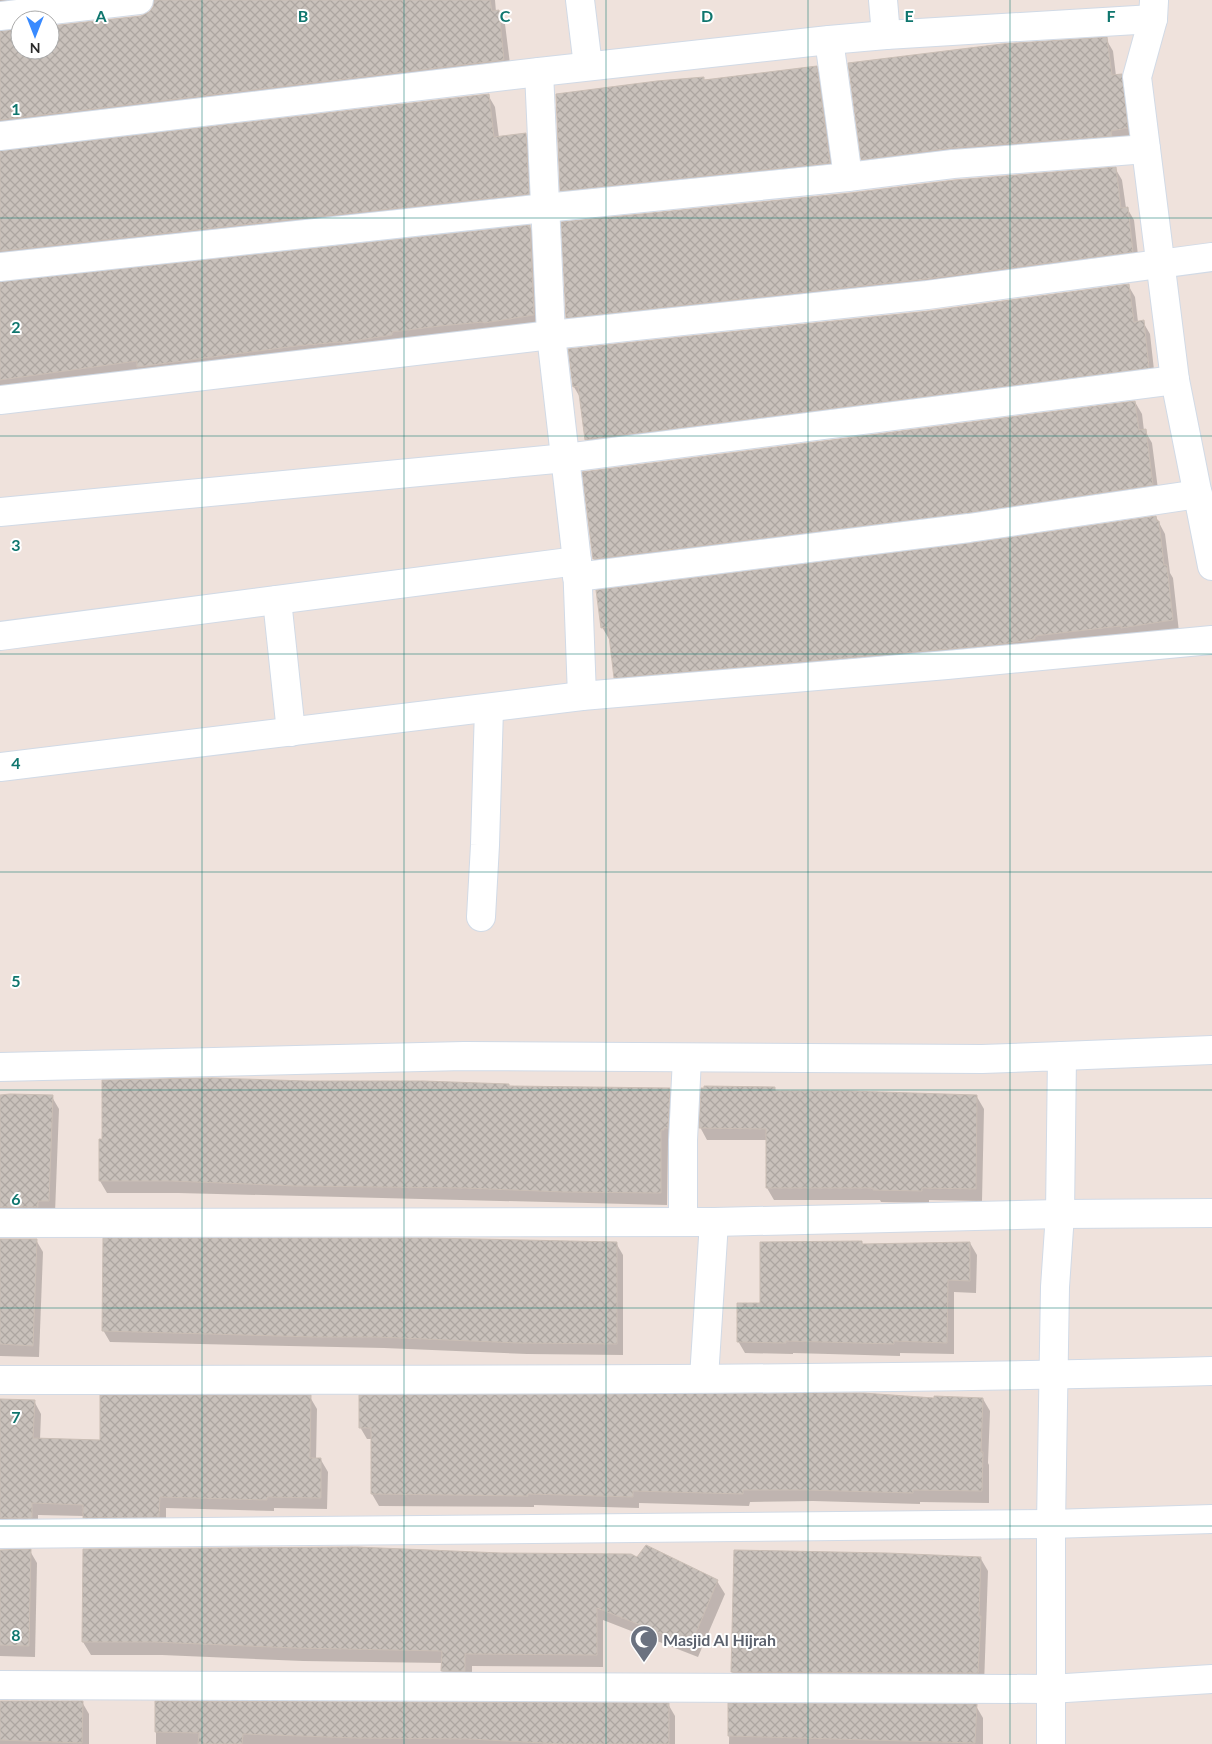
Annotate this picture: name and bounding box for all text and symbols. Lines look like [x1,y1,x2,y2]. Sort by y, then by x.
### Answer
text: A [94,6,107,25]
text: B [298,6,308,25]
text: C [500,6,511,25]
text: D [701,6,713,25]
text: E [904,6,914,25]
text: F [1106,6,1116,25]
north arrow [10,10,60,60]
text: N [30,40,40,57]
text: 1 [11,99,21,118]
text: 2 [11,317,21,336]
text: 3 [11,535,21,554]
text: 4 [11,753,21,772]
text: 5 [11,971,21,990]
text: 6 [11,1189,21,1208]
text: 7 [11,1407,21,1426]
mosque icon: Masjid Al Hijrah [629,1624,659,1663]
text: 8 [11,1625,21,1644]
place label: Masjid Al Hijrah [663,1630,776,1649]

